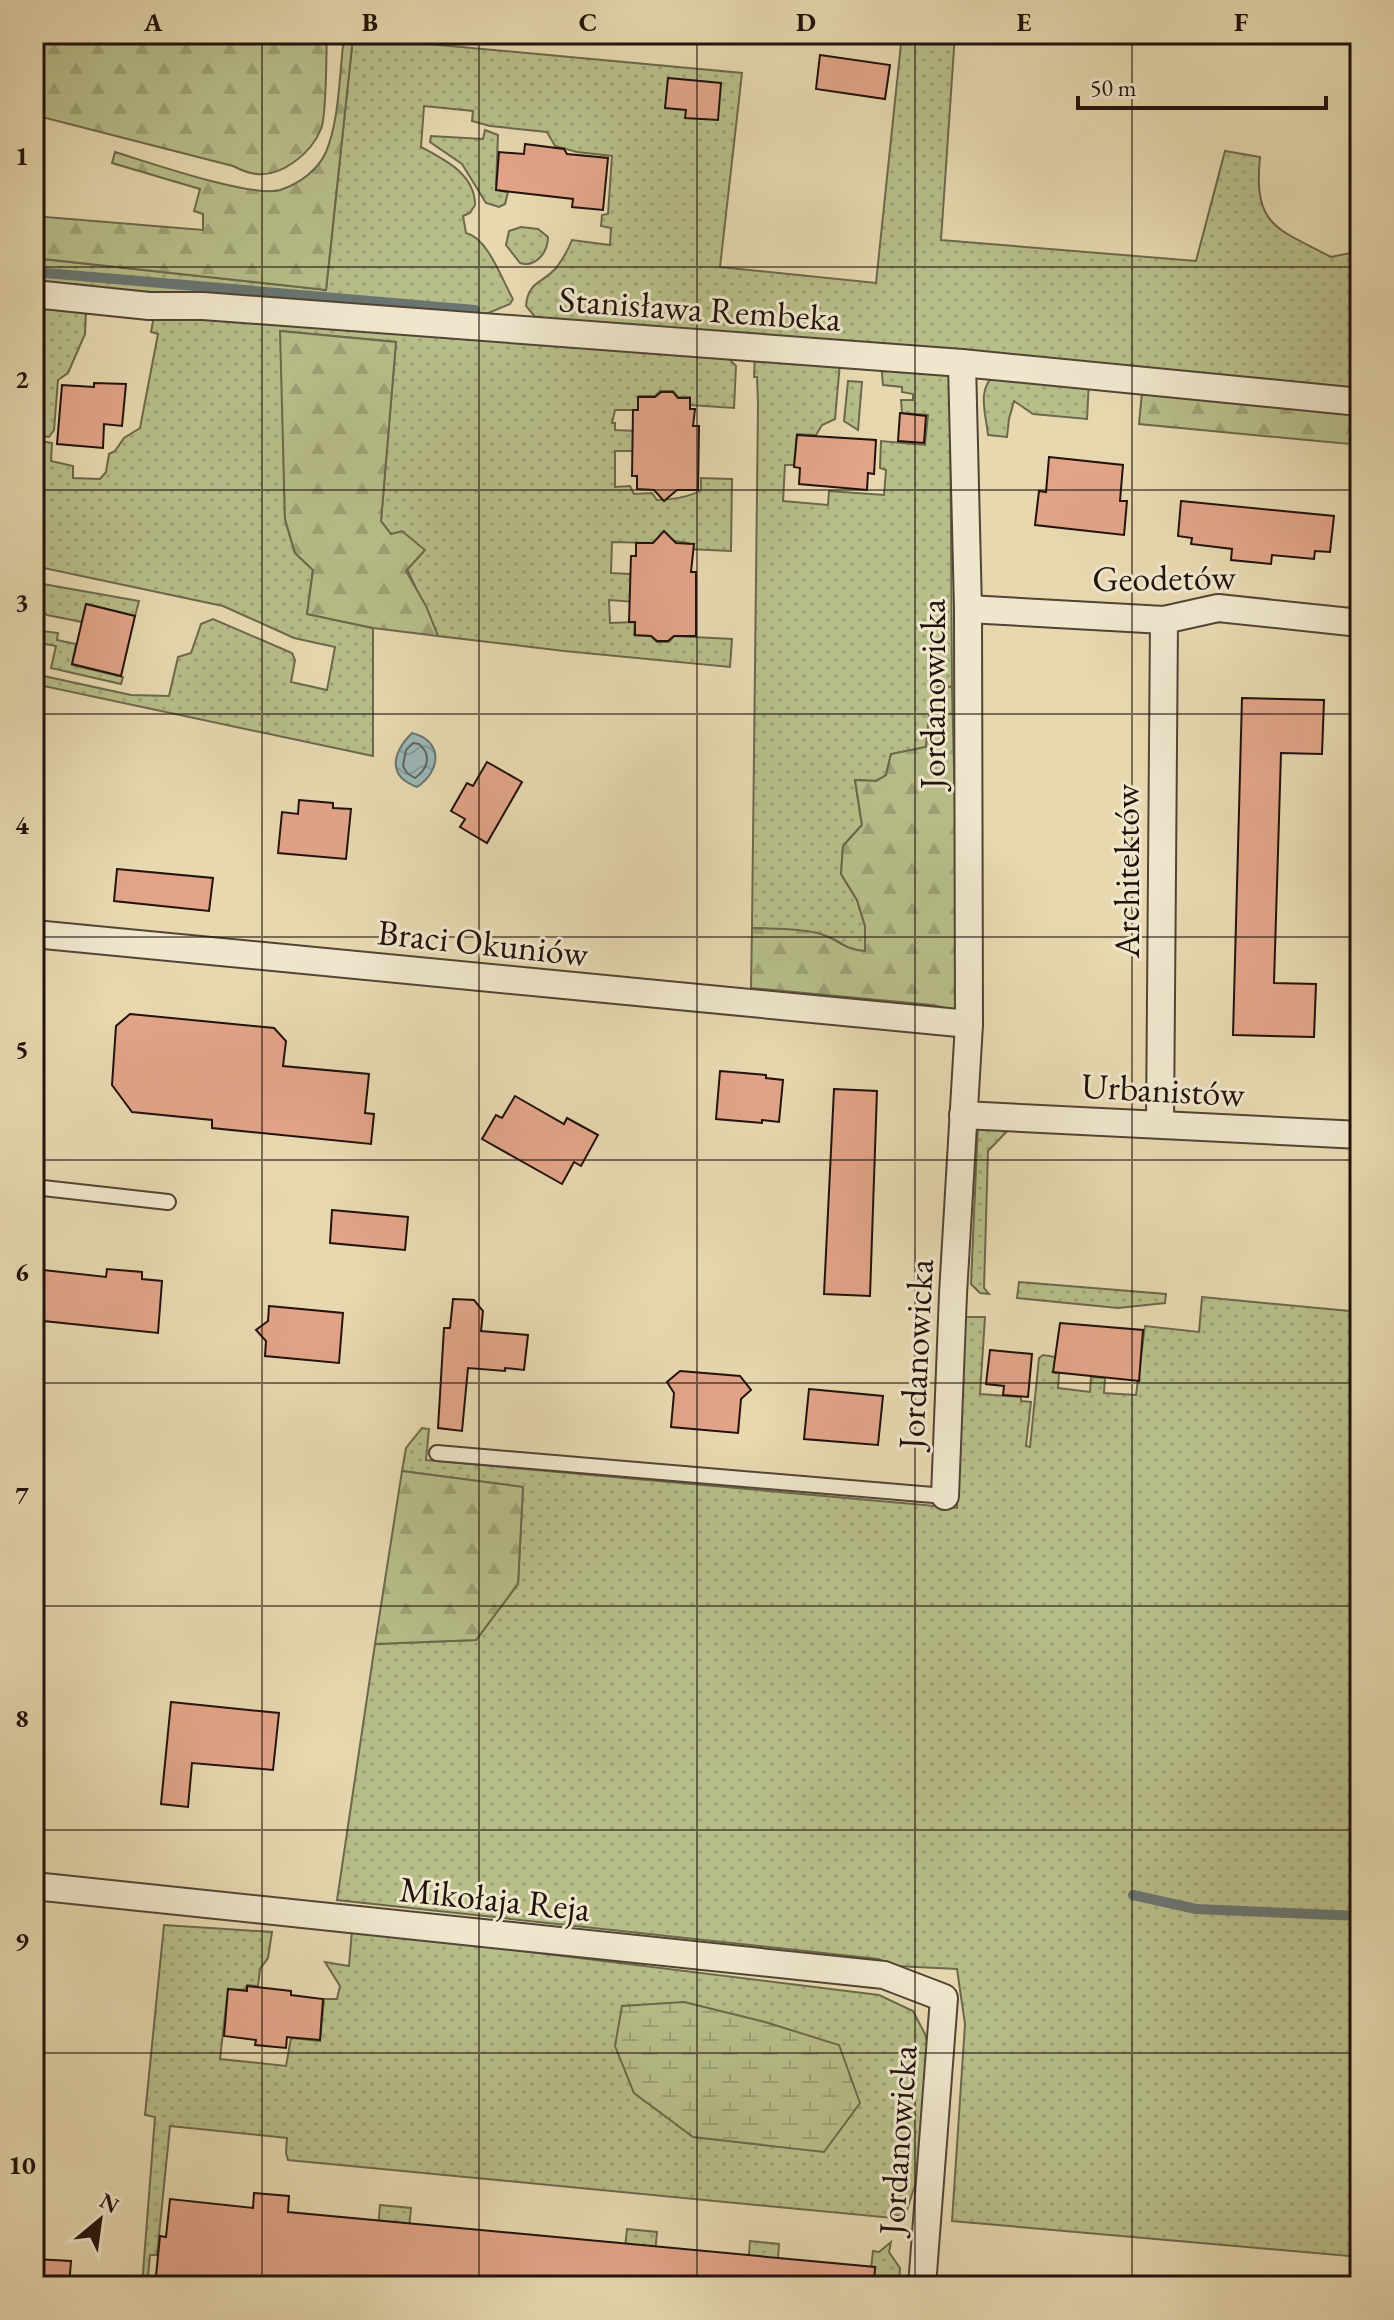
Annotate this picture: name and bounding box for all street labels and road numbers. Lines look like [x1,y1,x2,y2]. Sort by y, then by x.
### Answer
street label: Stanisława Rembeka [557,275,843,342]
street label: Geodetów [1092,553,1236,602]
street label: Jordanowicka [909,598,956,792]
street label: Architektów [1103,783,1150,959]
street label: Braci Okuniów [375,908,591,977]
street label: Urbanistów [1080,1062,1246,1117]
street label: Jordanowicka [887,1257,944,1453]
street label: Mikołaja Reja [397,1865,593,1932]
street label: Jordanowicka [867,2043,928,2240]

